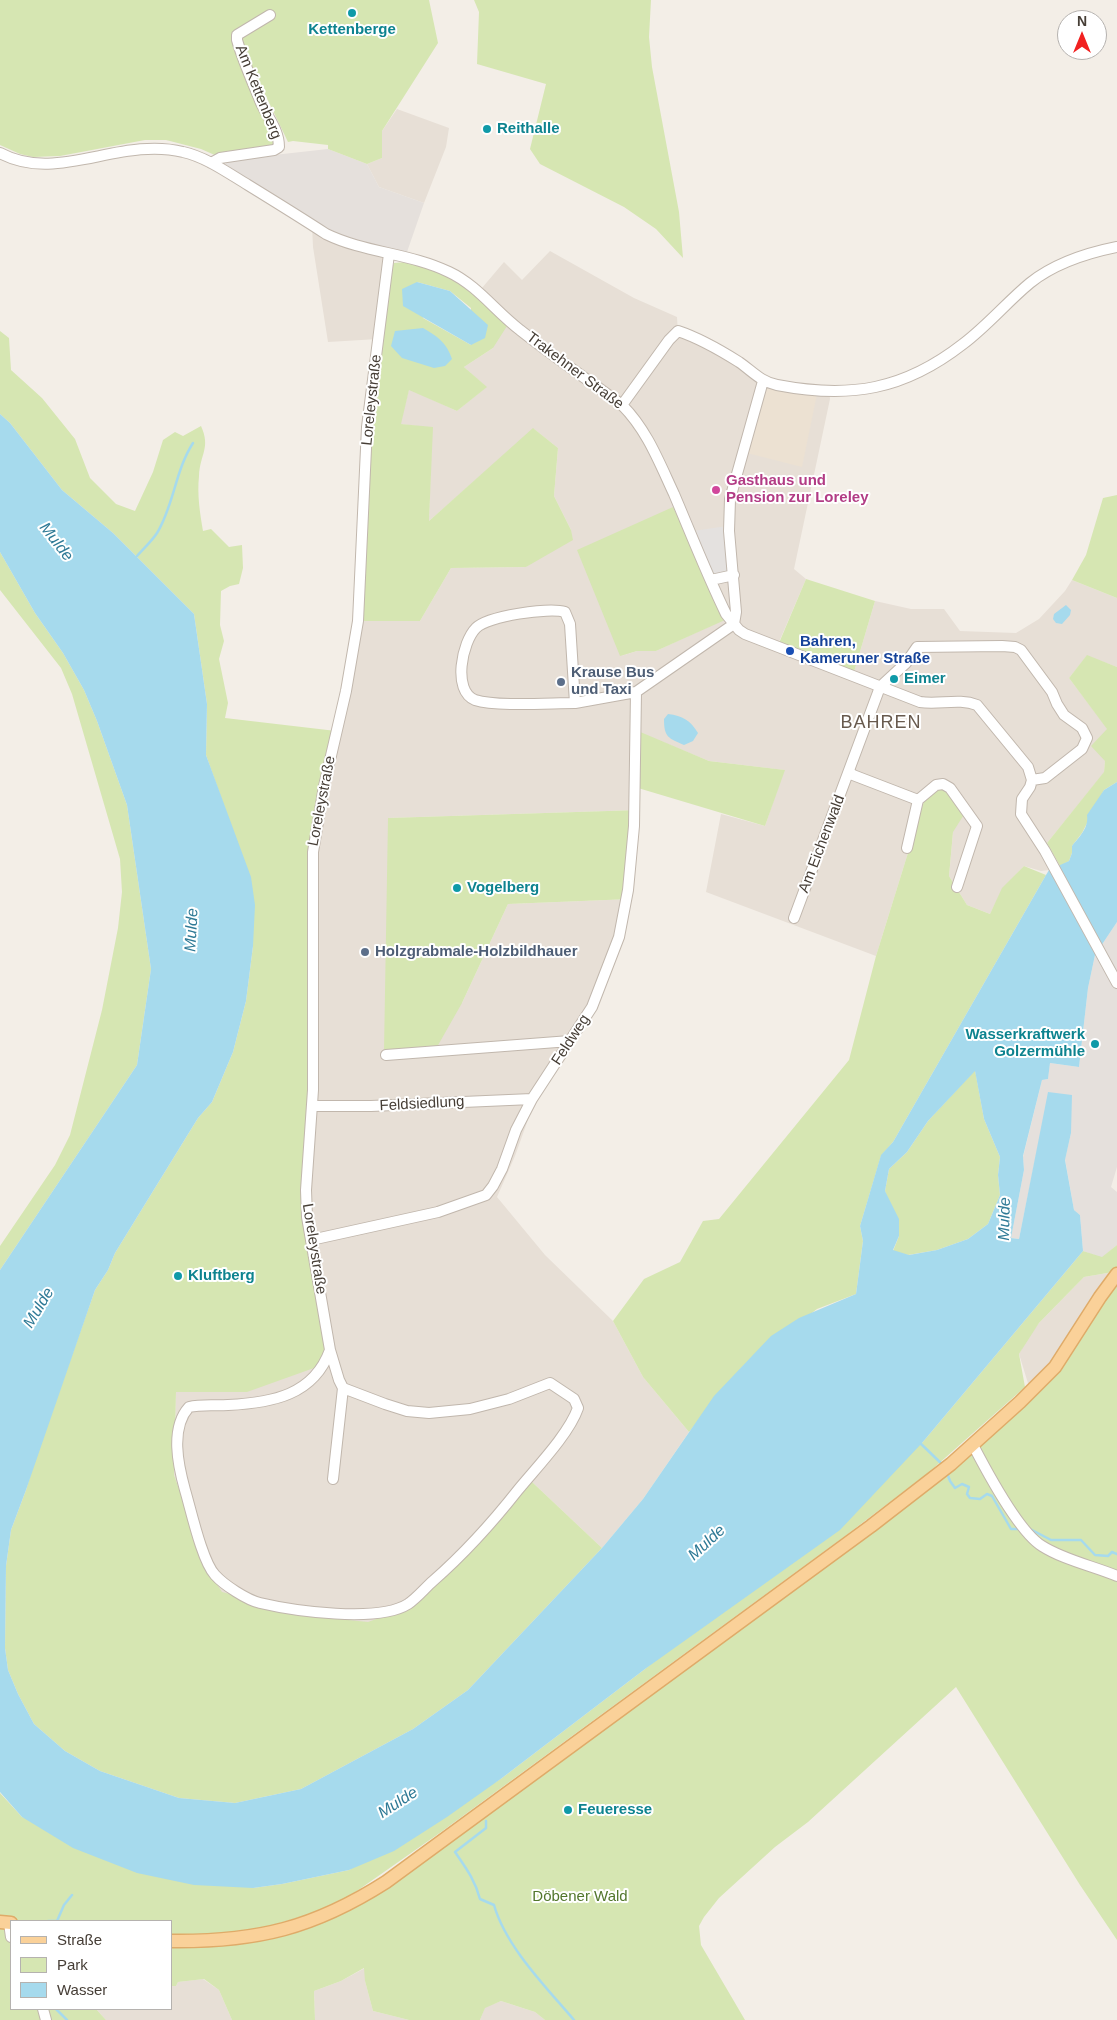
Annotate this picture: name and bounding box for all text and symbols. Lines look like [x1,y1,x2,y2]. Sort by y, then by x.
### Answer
marker: Kettenberge [346,7,358,19]
north arrow [1057,10,1107,60]
text: N [1077,13,1087,29]
place label: Kettenberge [308,21,396,39]
street label: Am Kettenberg [231,42,285,142]
place label: Reithalle [497,120,560,138]
marker: Reithalle [481,123,493,135]
street label: Trakehner Straße [523,329,627,413]
street label: Loreleystraße [358,353,386,447]
place label: Gasthaus und Pension zur Loreley [726,472,869,507]
marker: Gasthaus und Pension zur Loreley [710,484,722,496]
water label: Mulde [35,519,77,565]
place label: Bahren, Kameruner Straße [800,633,930,668]
marker: Bahren, Kameruner Straße [784,645,796,657]
place label: Krause Bus und Taxi [571,664,654,699]
place label: Eimer [904,670,946,688]
marker: Eimer [888,673,900,685]
marker: Krause Bus und Taxi [555,676,567,688]
district label: BAHREN [840,712,922,734]
street label: Loreleystraße [304,754,340,848]
street label: Am Eichenwald [795,793,849,895]
place label: Vogelberg [467,879,539,897]
marker: Vogelberg [451,882,463,894]
water label: Mulde [181,908,203,952]
place label: Holzgrabmale-Holzbildhauer [375,943,578,961]
marker: Holzgrabmale-Holzbildhauer [359,946,371,958]
street label: Feldweg [548,1011,594,1069]
place label: Wasserkraftwerk Golzermühle [965,1026,1085,1061]
marker: Wasserkraftwerk Golzermühle [1089,1038,1101,1050]
street label: Feldsiedlung [379,1093,465,1115]
water label: Mulde [995,1197,1015,1241]
street label: Loreleystraße [298,1202,330,1296]
place label: Kluftberg [188,1267,255,1285]
marker: Kluftberg [172,1270,184,1282]
water label: Mulde [20,1284,58,1332]
water label: Mulde [685,1521,729,1565]
water label: Mulde [374,1783,422,1823]
place label: Feueresse [578,1801,652,1819]
marker: Feueresse [562,1804,574,1816]
park label: Döbener Wald [532,1888,628,1906]
legend [10,1920,172,2010]
text: Straße [57,1931,102,1948]
text: Park [57,1956,88,1973]
text: Wasser [57,1981,107,1998]

